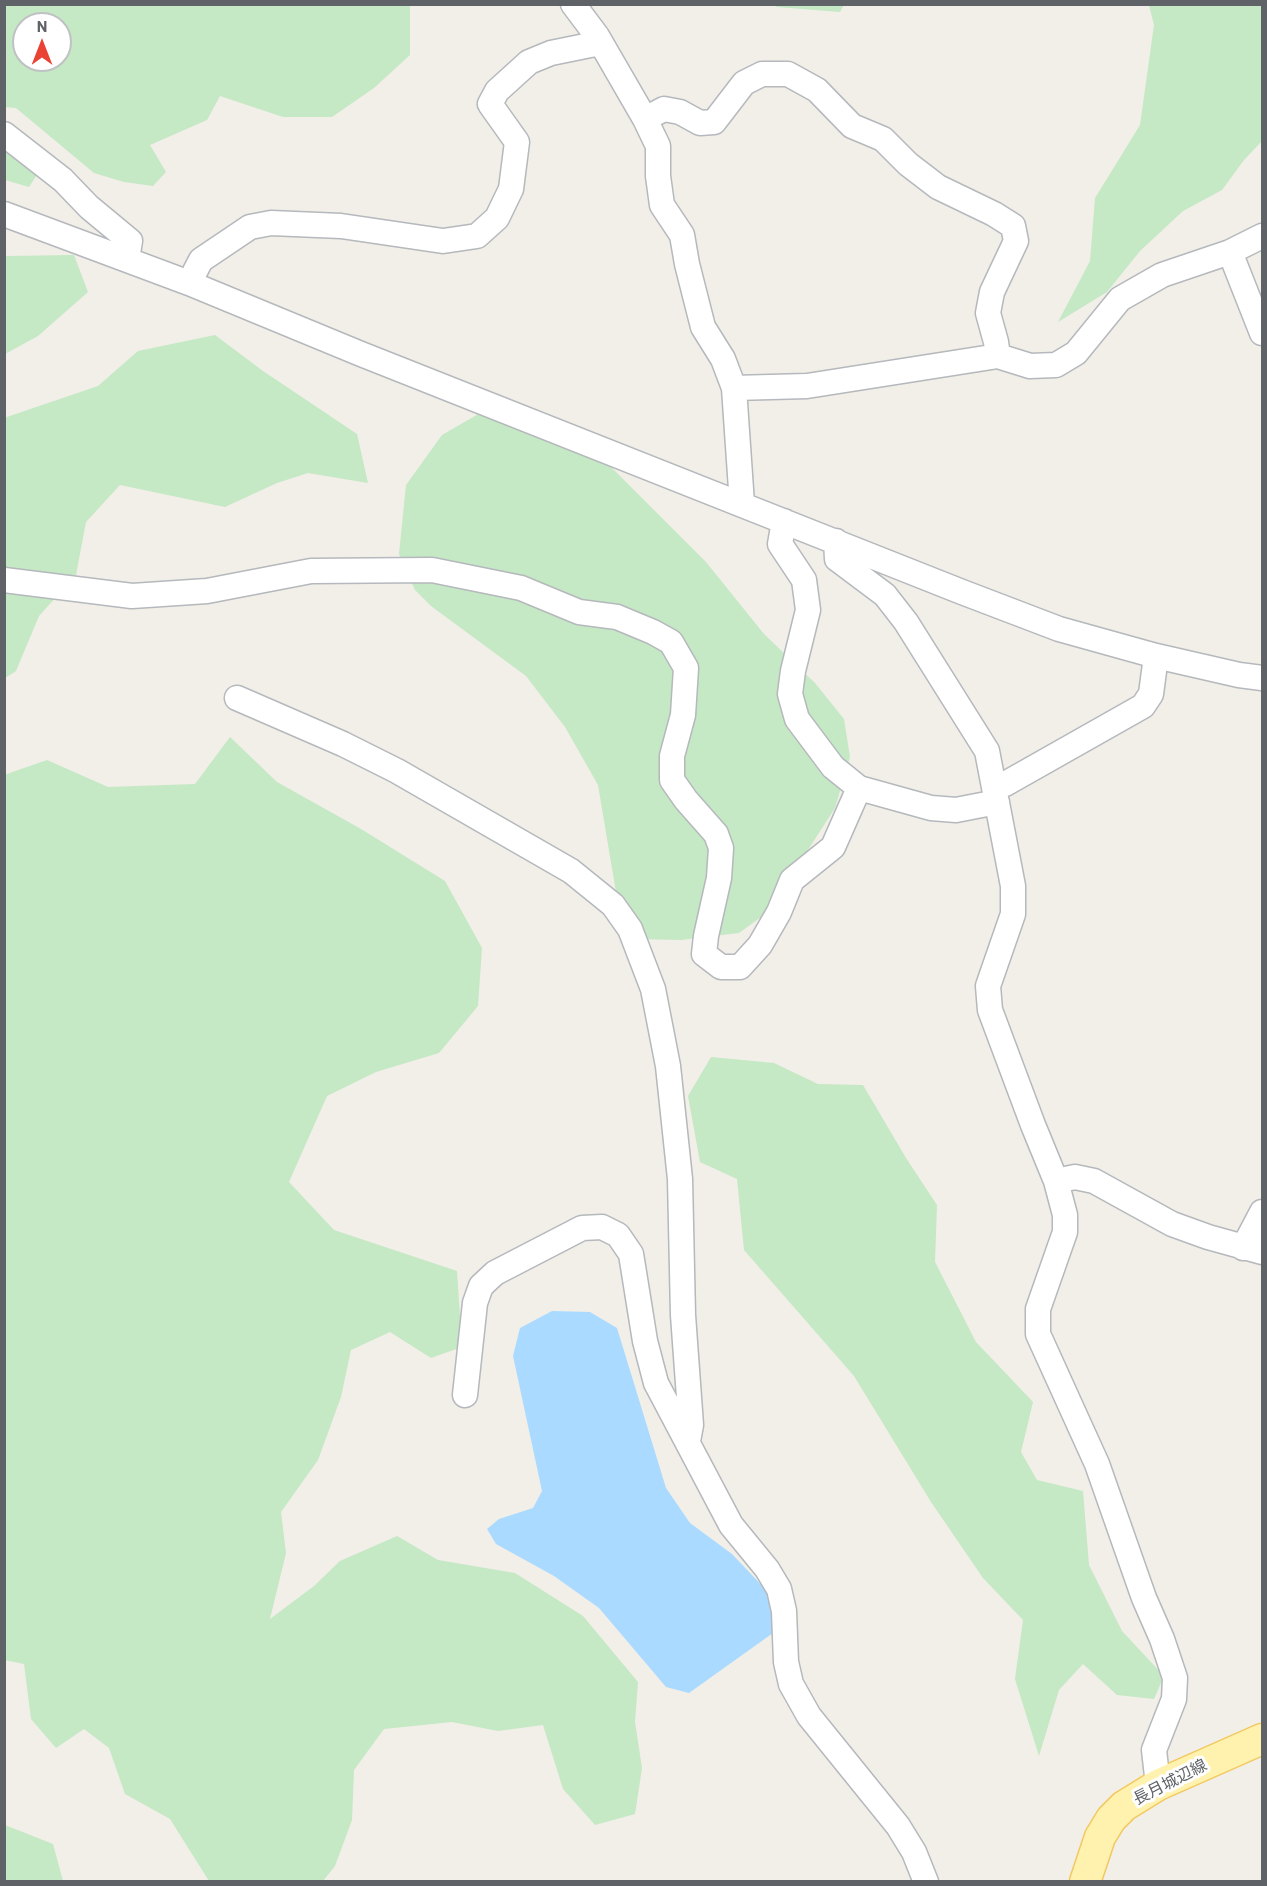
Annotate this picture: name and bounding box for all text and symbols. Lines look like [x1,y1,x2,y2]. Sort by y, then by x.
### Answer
north arrow [12,12,72,72]
text: N [37,16,47,35]
street label: 長月城辺線 [1130,1755,1210,1809]

